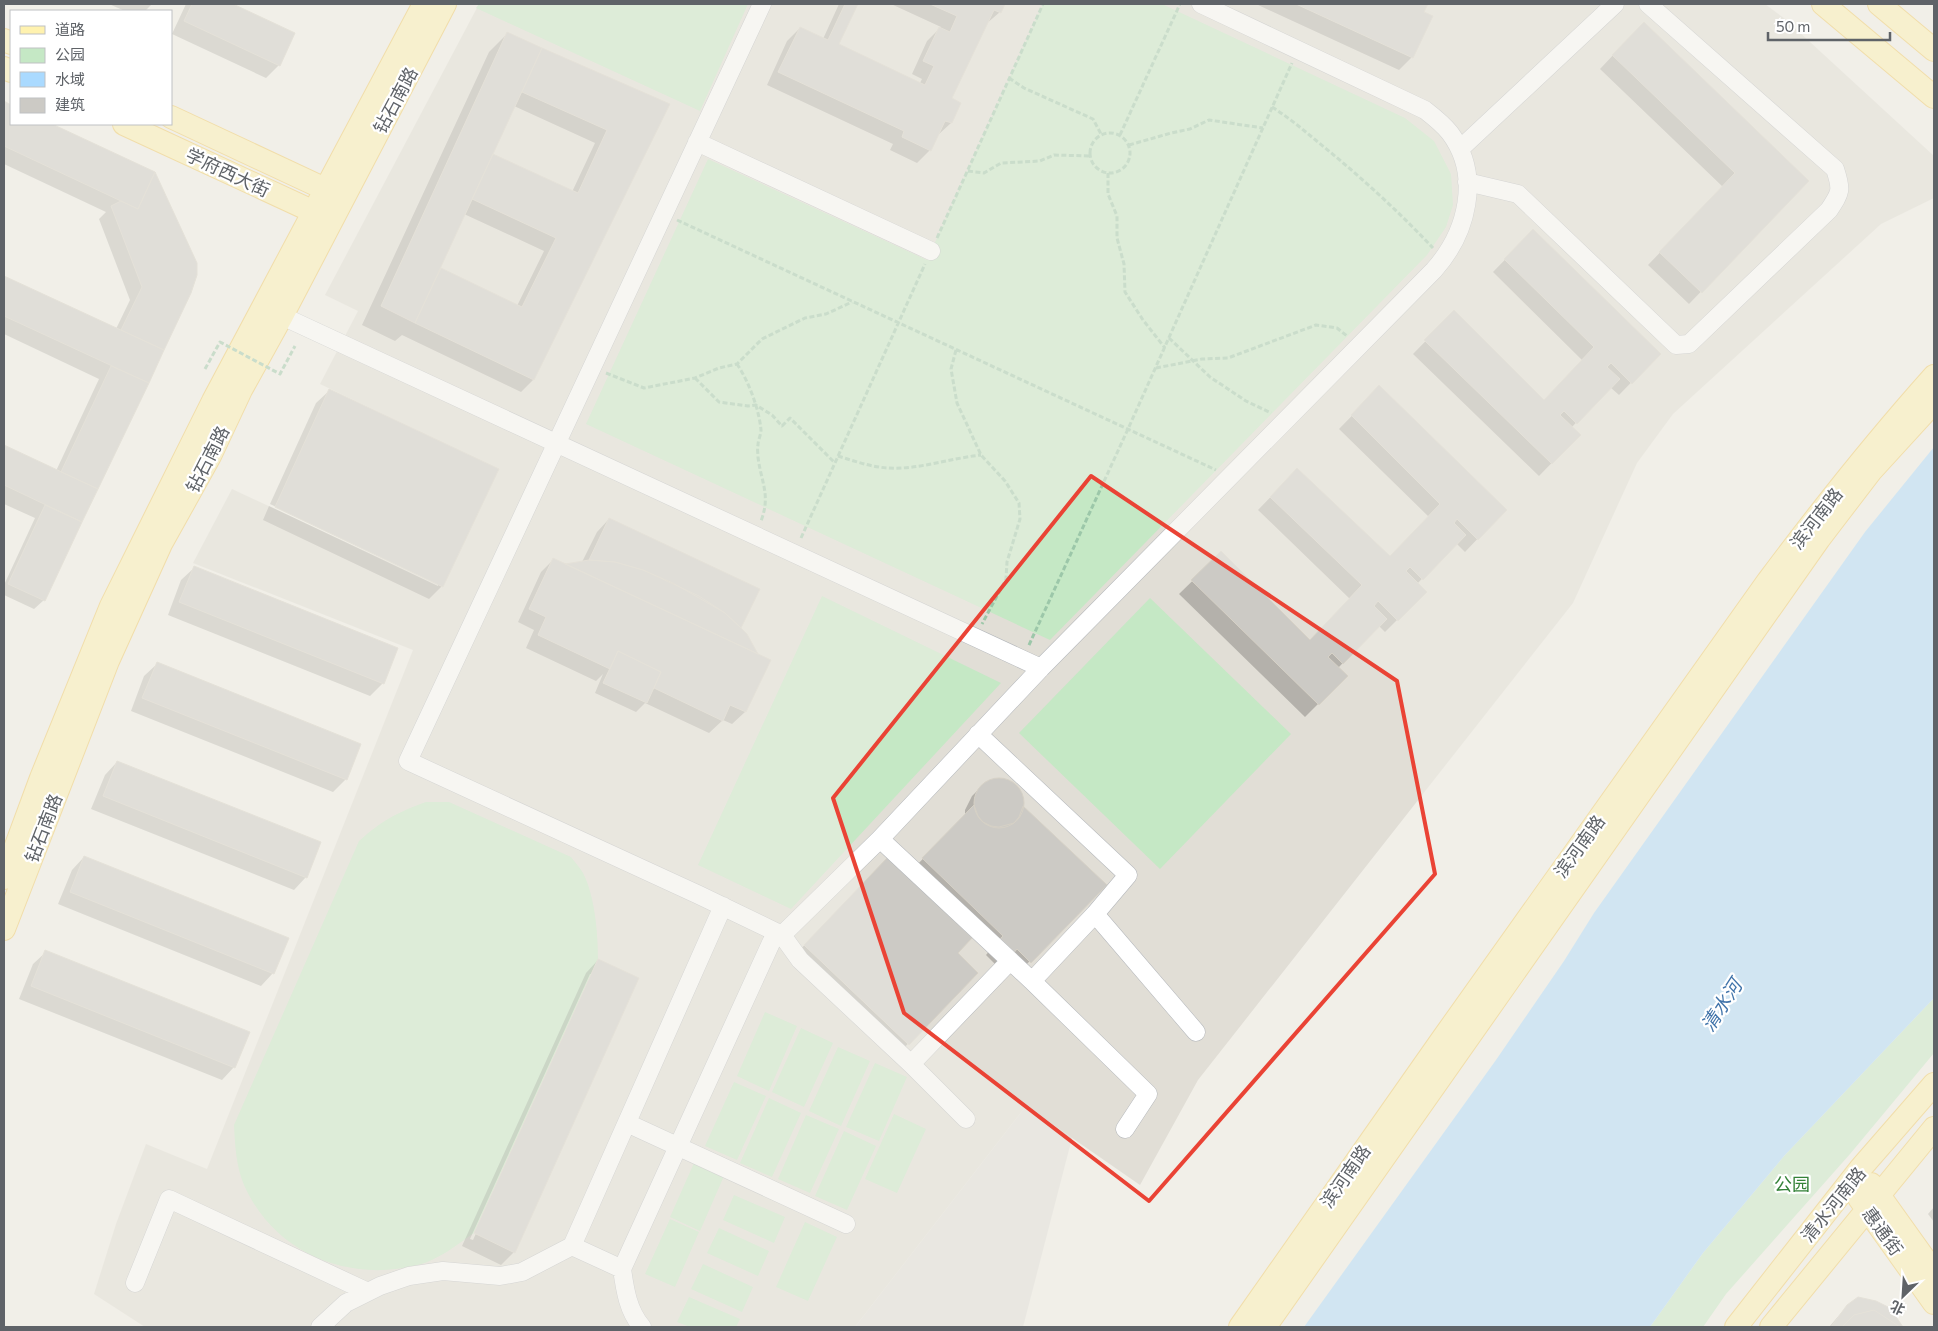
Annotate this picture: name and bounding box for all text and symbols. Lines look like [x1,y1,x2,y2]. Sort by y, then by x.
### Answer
legend [10,10,172,125]
scale bar [1768,10,1890,42]
text: 50 m [1776,17,1810,35]
text: 道路 [55,20,85,38]
text: 公园 [55,45,85,63]
street label: 钻石南路 [368,63,422,137]
text: 水域 [55,70,85,88]
text: 建筑 [55,95,85,113]
street label: 学府西大街 [183,143,273,201]
street label: 钻石南路 [181,422,233,496]
street label: 滨河南路 [1785,483,1847,553]
street label: 钻石南路 [20,790,66,866]
street label: 滨河南路 [1549,810,1609,882]
water label: 清水河 [1696,971,1748,1035]
street label: 滨河南路 [1315,1140,1375,1212]
street label: 清水河南路 [1796,1162,1870,1246]
park label: 公园 [1774,1173,1810,1195]
street label: 惠通街 [1858,1203,1908,1259]
north arrow [1878,1271,1928,1321]
text: 北 [1887,1298,1907,1319]

